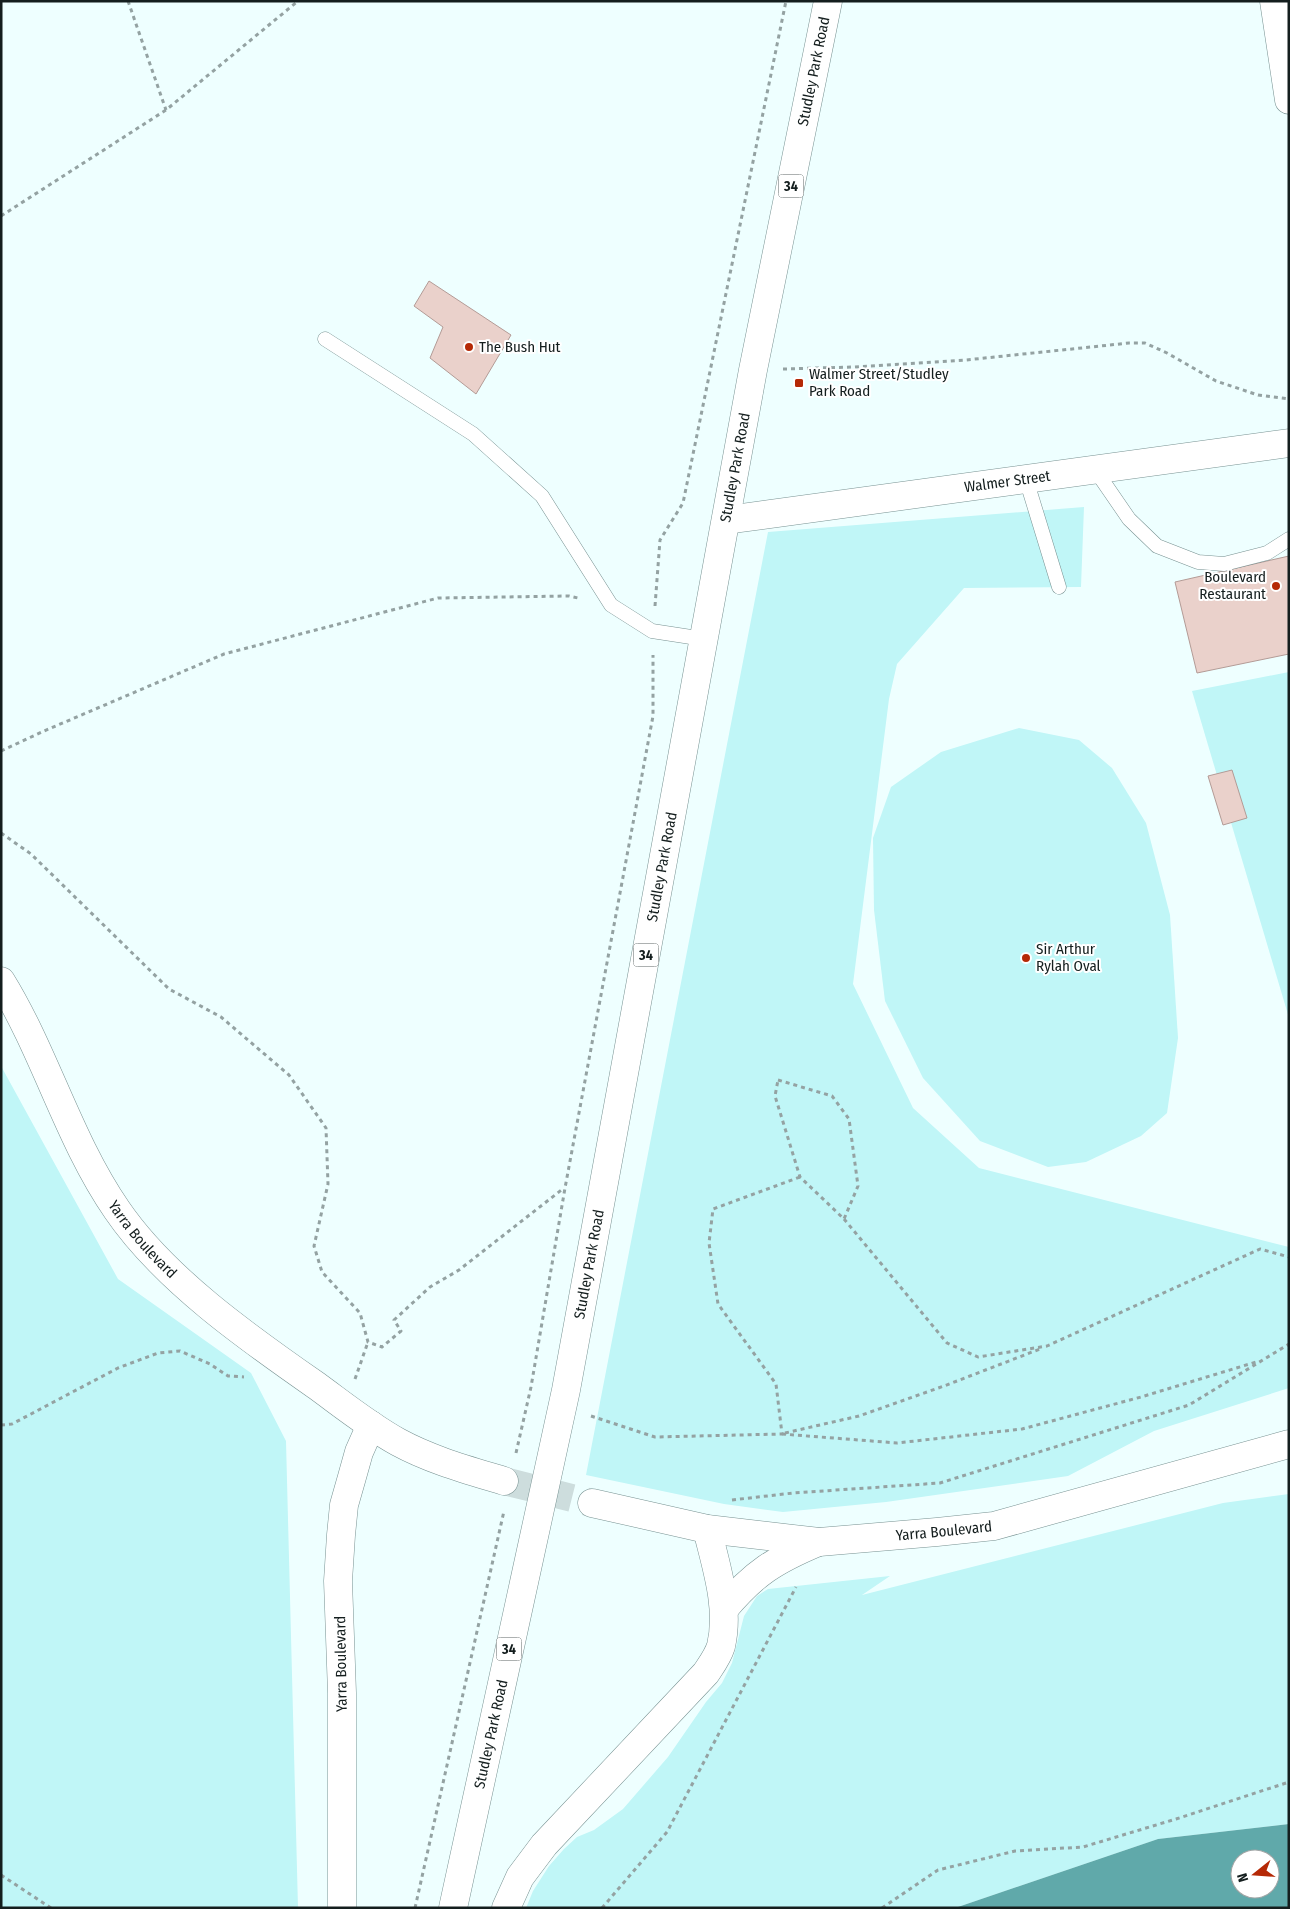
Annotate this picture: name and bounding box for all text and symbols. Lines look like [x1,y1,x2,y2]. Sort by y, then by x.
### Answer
street label: Studley Park Road [794,15,834,128]
road number: 34 [778,175,804,198]
place label: The Bush Hut [479,338,561,356]
marker: The Bush Hut [463,341,475,353]
place label: Walmer Street/Studley Park Road [809,365,949,400]
marker: Walmer Street/Studley Park Road [793,377,805,389]
street label: Studley Park Road [716,411,754,524]
street label: Walmer Street [963,467,1052,496]
place label: Boulevard Restaurant [1199,568,1266,603]
marker: Boulevard Restaurant [1270,580,1282,592]
street label: Studley Park Road [643,811,681,923]
place label: Sir Arthur Rylah Oval [1036,940,1101,975]
road number: 34 [634,944,658,966]
marker: Sir Arthur Rylah Oval [1020,952,1032,964]
street label: Yarra Boulevard [104,1197,180,1282]
street label: Studley Park Road [570,1208,608,1321]
street label: Yarra Boulevard [895,1517,993,1544]
street label: Yarra Boulevard [331,1616,351,1712]
road number: 34 [496,1638,522,1660]
street label: Studley Park Road [470,1678,512,1790]
north arrow [1230,1849,1280,1899]
text: N [1234,1871,1252,1884]

